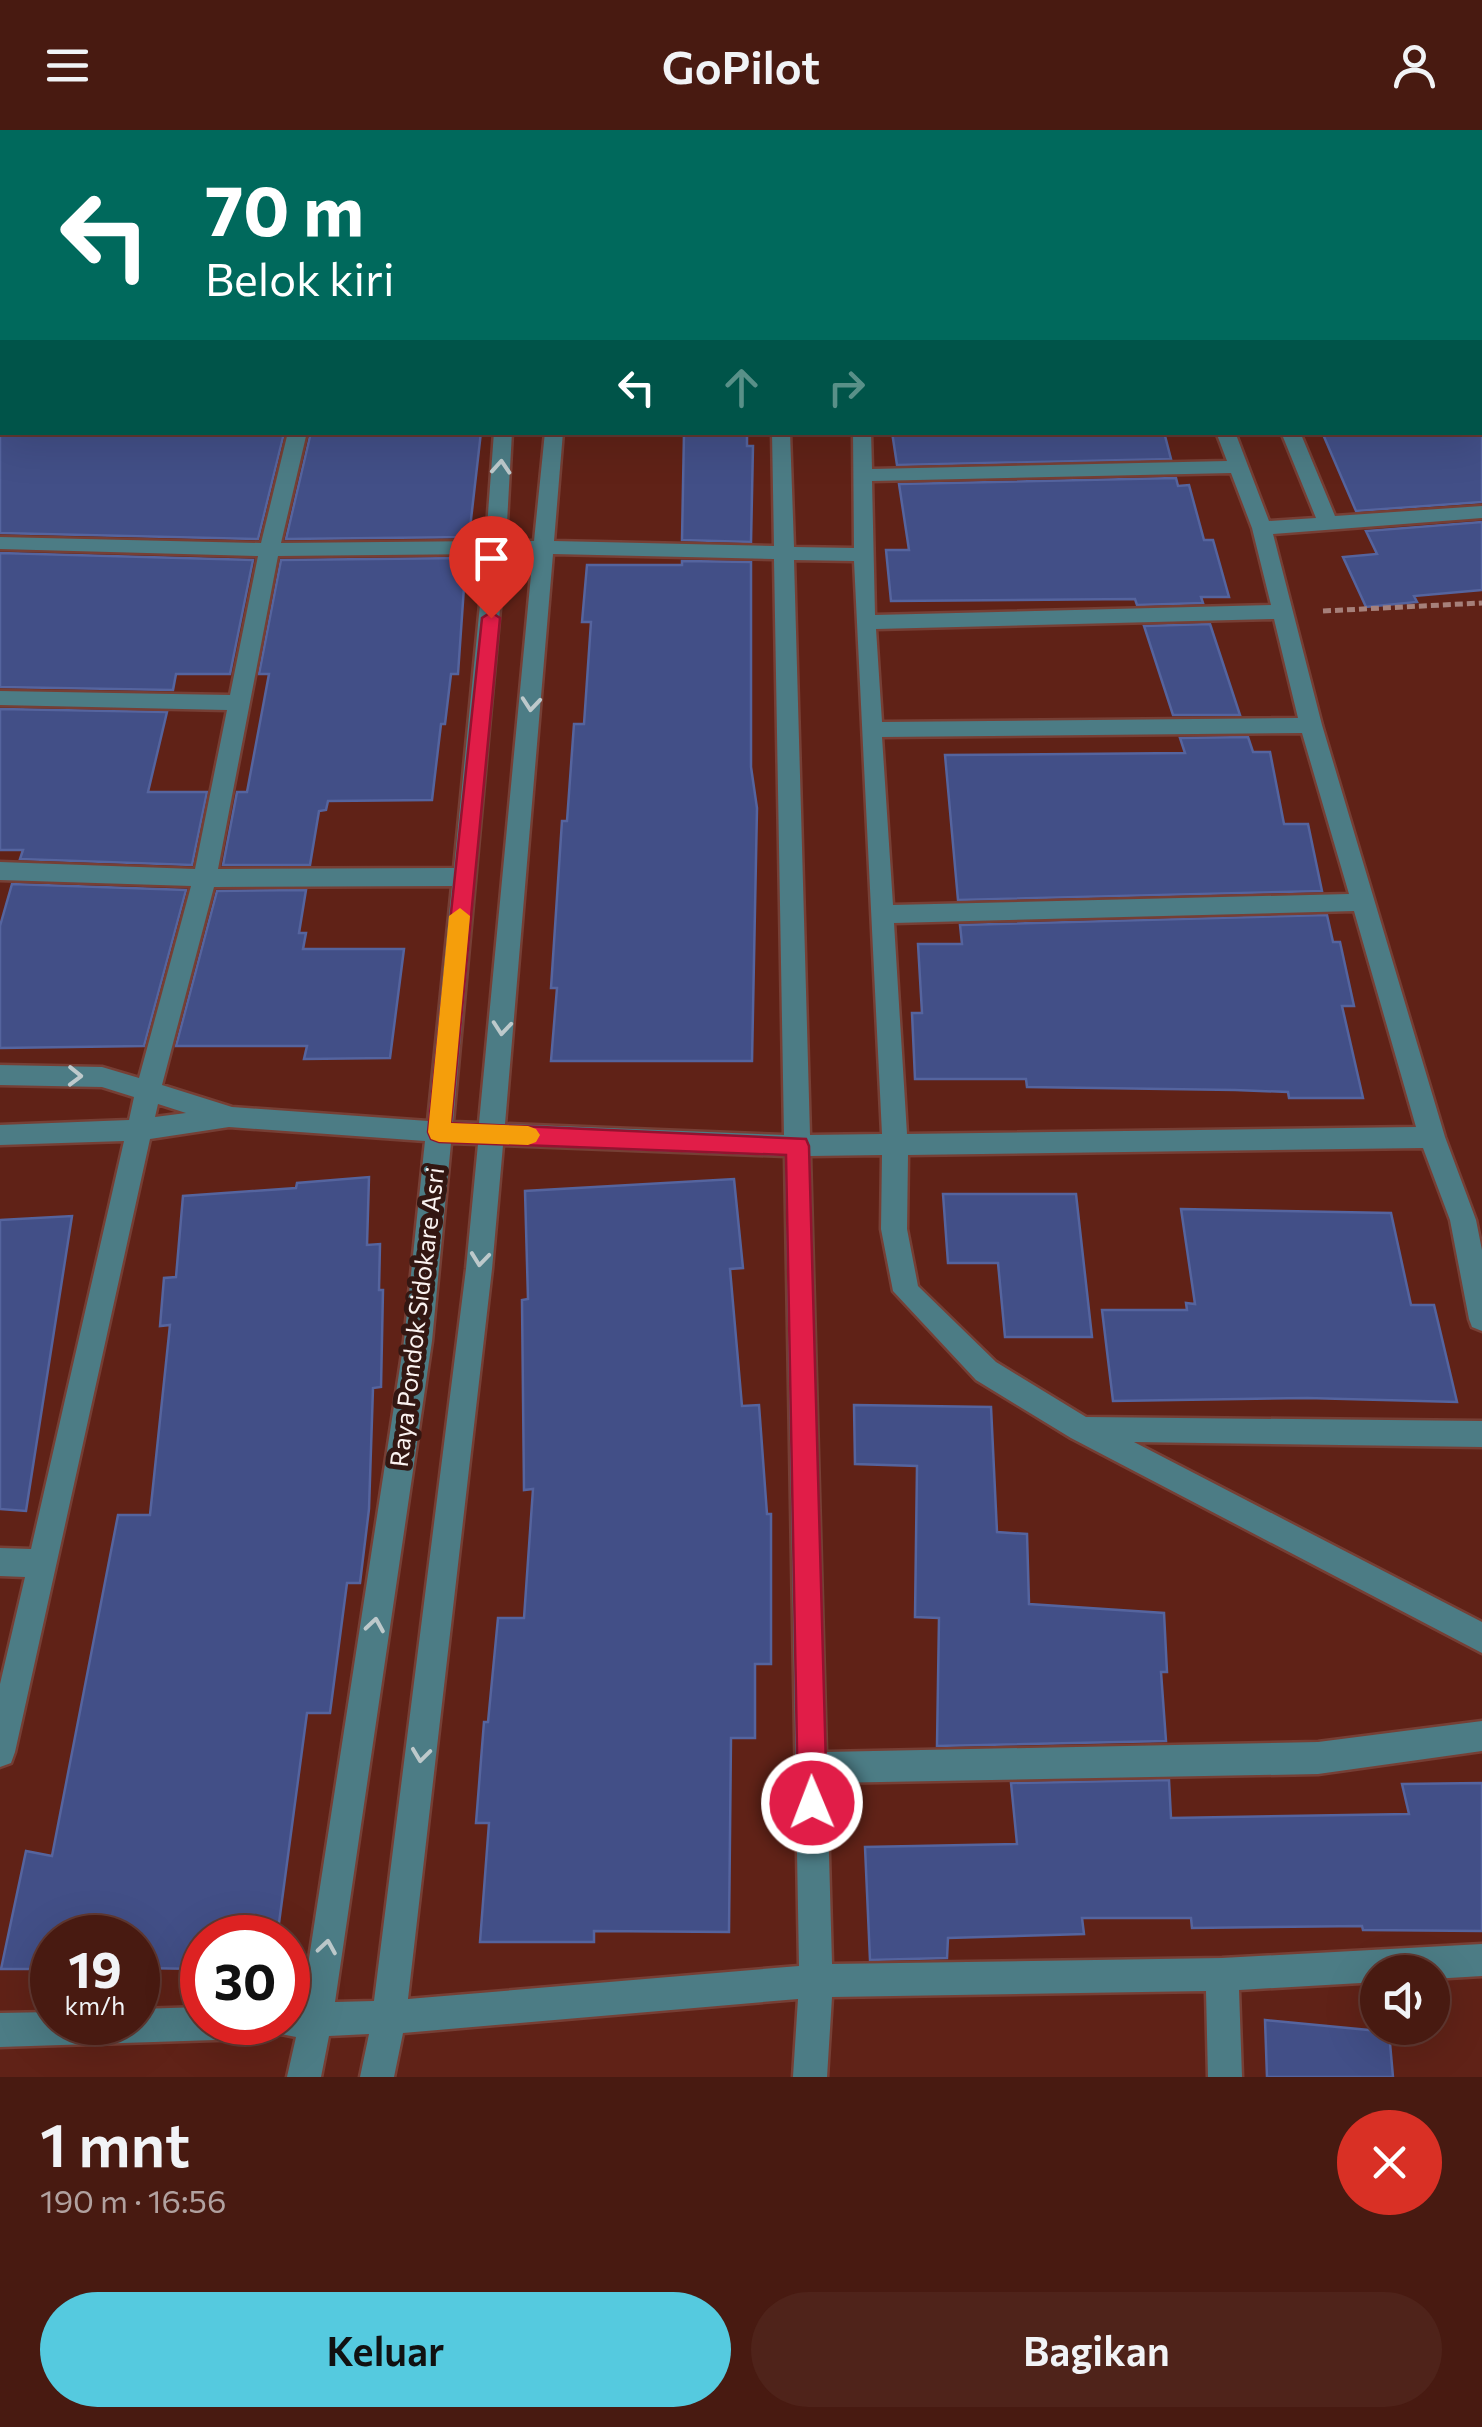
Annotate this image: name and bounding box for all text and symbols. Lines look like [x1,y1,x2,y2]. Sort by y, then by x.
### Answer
icon: menu [40,38,95,93]
text: GoPilot [662,38,820,93]
icon: person [1387,38,1442,93]
text: 70 m [205,165,364,250]
icon: left [40,170,170,300]
text: Belok kiri [205,250,395,305]
icon: left [609,360,664,415]
icon: ahead [714,360,769,415]
icon: right [819,360,874,415]
one-way arrow [490,459,511,475]
pin [449,516,534,619]
icon: arrive [464,531,519,586]
one-way arrow [521,696,542,712]
one-way arrow [491,1020,513,1036]
one-way arrow [68,1065,84,1087]
street label: Raya Pondok Sidokare Asri [383,1165,449,1469]
one-way arrow [470,1251,492,1267]
one-way arrow [364,1617,385,1633]
one-way arrow [411,1747,432,1763]
position arrow [760,1751,864,1855]
speed limit sign: 30 [180,1915,310,2045]
text: 19 [68,1937,122,1998]
one-way arrow [315,1938,336,1955]
map controls [1360,1955,1450,2045]
button: sound [1360,1955,1450,2045]
text: km/h [65,1990,125,2020]
text: 1 mnt [40,2106,190,2179]
button: close [1337,2110,1442,2215]
text: 190 m · 16:56 [40,2180,226,2220]
button: Keluar [40,2292,731,2407]
button: Bagikan [751,2292,1442,2407]

